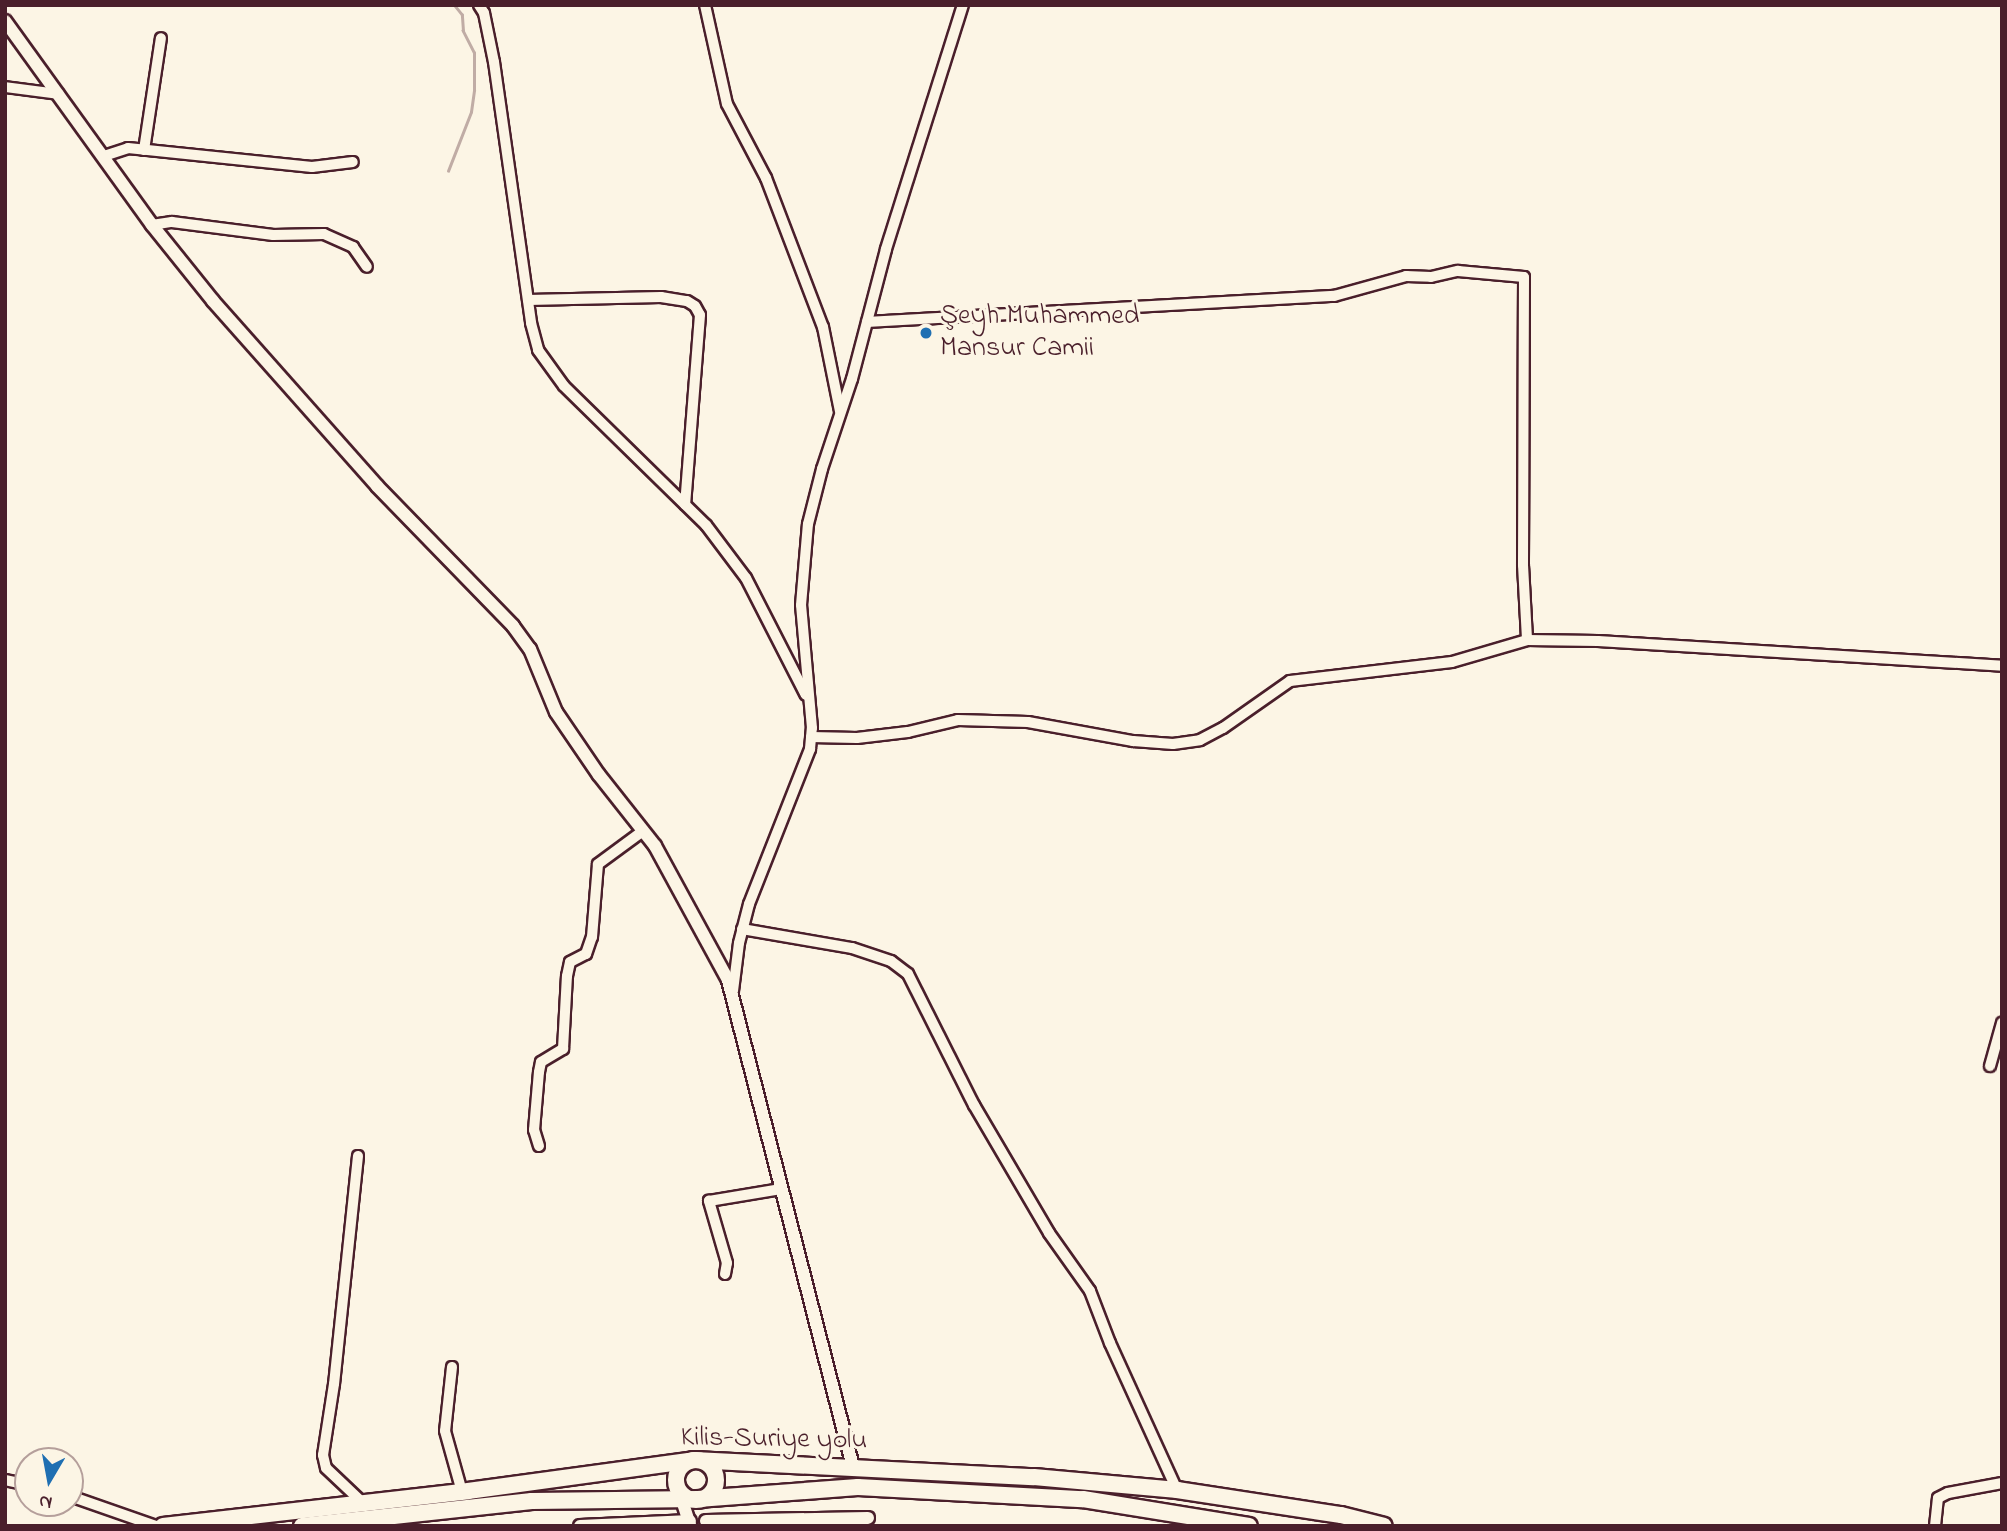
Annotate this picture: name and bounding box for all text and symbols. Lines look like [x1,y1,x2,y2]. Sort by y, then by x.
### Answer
place label: Şeyh Muhammed Mansur Camii [940,300,1139,366]
marker: Şeyh Muhammed Mansur Camii [918,325,934,341]
street label: Kilis-Suriye yolu [680,1422,868,1458]
north arrow [14,1447,84,1517]
text: N [37,1487,54,1516]

